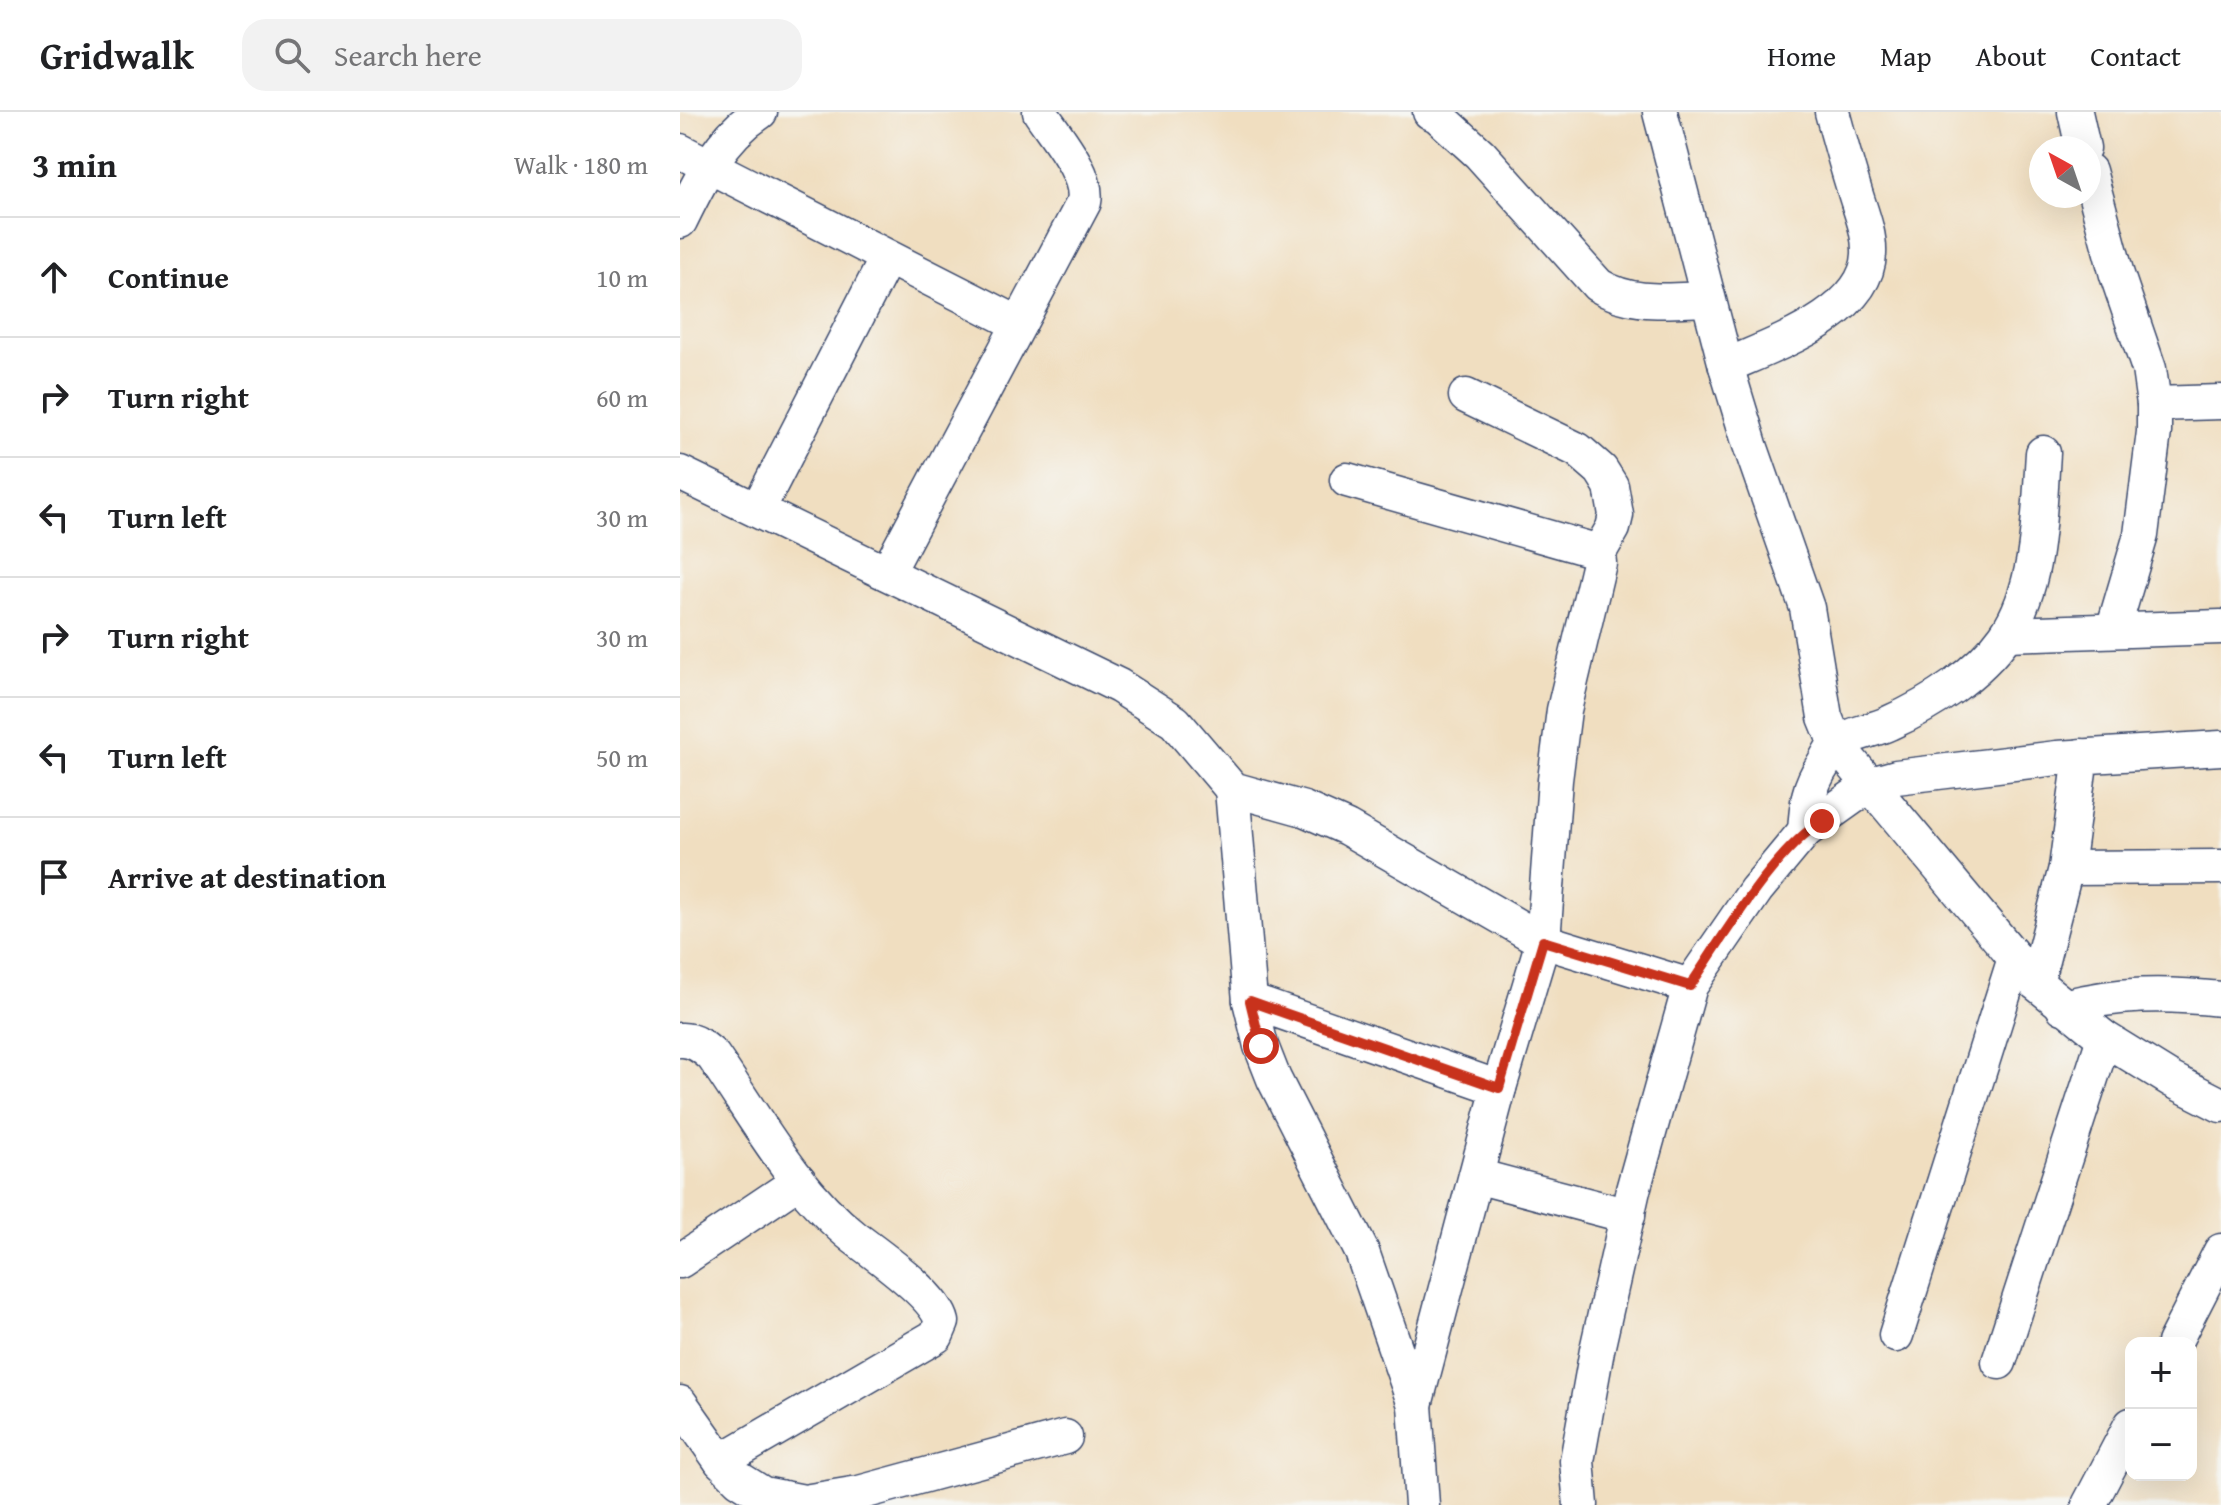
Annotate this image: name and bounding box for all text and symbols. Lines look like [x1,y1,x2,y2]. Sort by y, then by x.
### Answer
search box [242,19,802,91]
text: Gridwalk [40,27,194,83]
icon: search [270,33,314,77]
text: Search here [334,33,482,77]
text: Home [1767,35,1836,76]
text: Map [1880,35,1932,76]
text: About [1976,35,2046,76]
text: Contact [2090,35,2181,76]
north arrow [2029,136,2101,208]
text: 3 min [32,140,117,189]
text: Walk · 180 m [514,145,648,184]
icon: ahead [32,255,76,299]
text: Continue [108,255,229,299]
text: 10 m [596,258,648,297]
icon: right [32,375,76,419]
text: Turn right [108,375,249,419]
text: 60 m [596,378,648,417]
icon: left [32,495,76,539]
text: Turn left [108,495,227,539]
text: 30 m [596,498,648,537]
icon: right [32,615,76,659]
text: Turn right [108,615,249,659]
text: 30 m [596,618,648,657]
icon: left [32,735,76,779]
text: Turn left [108,735,227,779]
text: 50 m [596,738,648,777]
route end [1804,803,1840,839]
icon: arrive [32,855,76,899]
text: Arrive at destination [108,855,386,899]
route start [1243,1028,1279,1064]
map controls [2125,1337,2197,1481]
button: + [2125,1337,2197,1409]
button: − [2125,1409,2197,1481]

